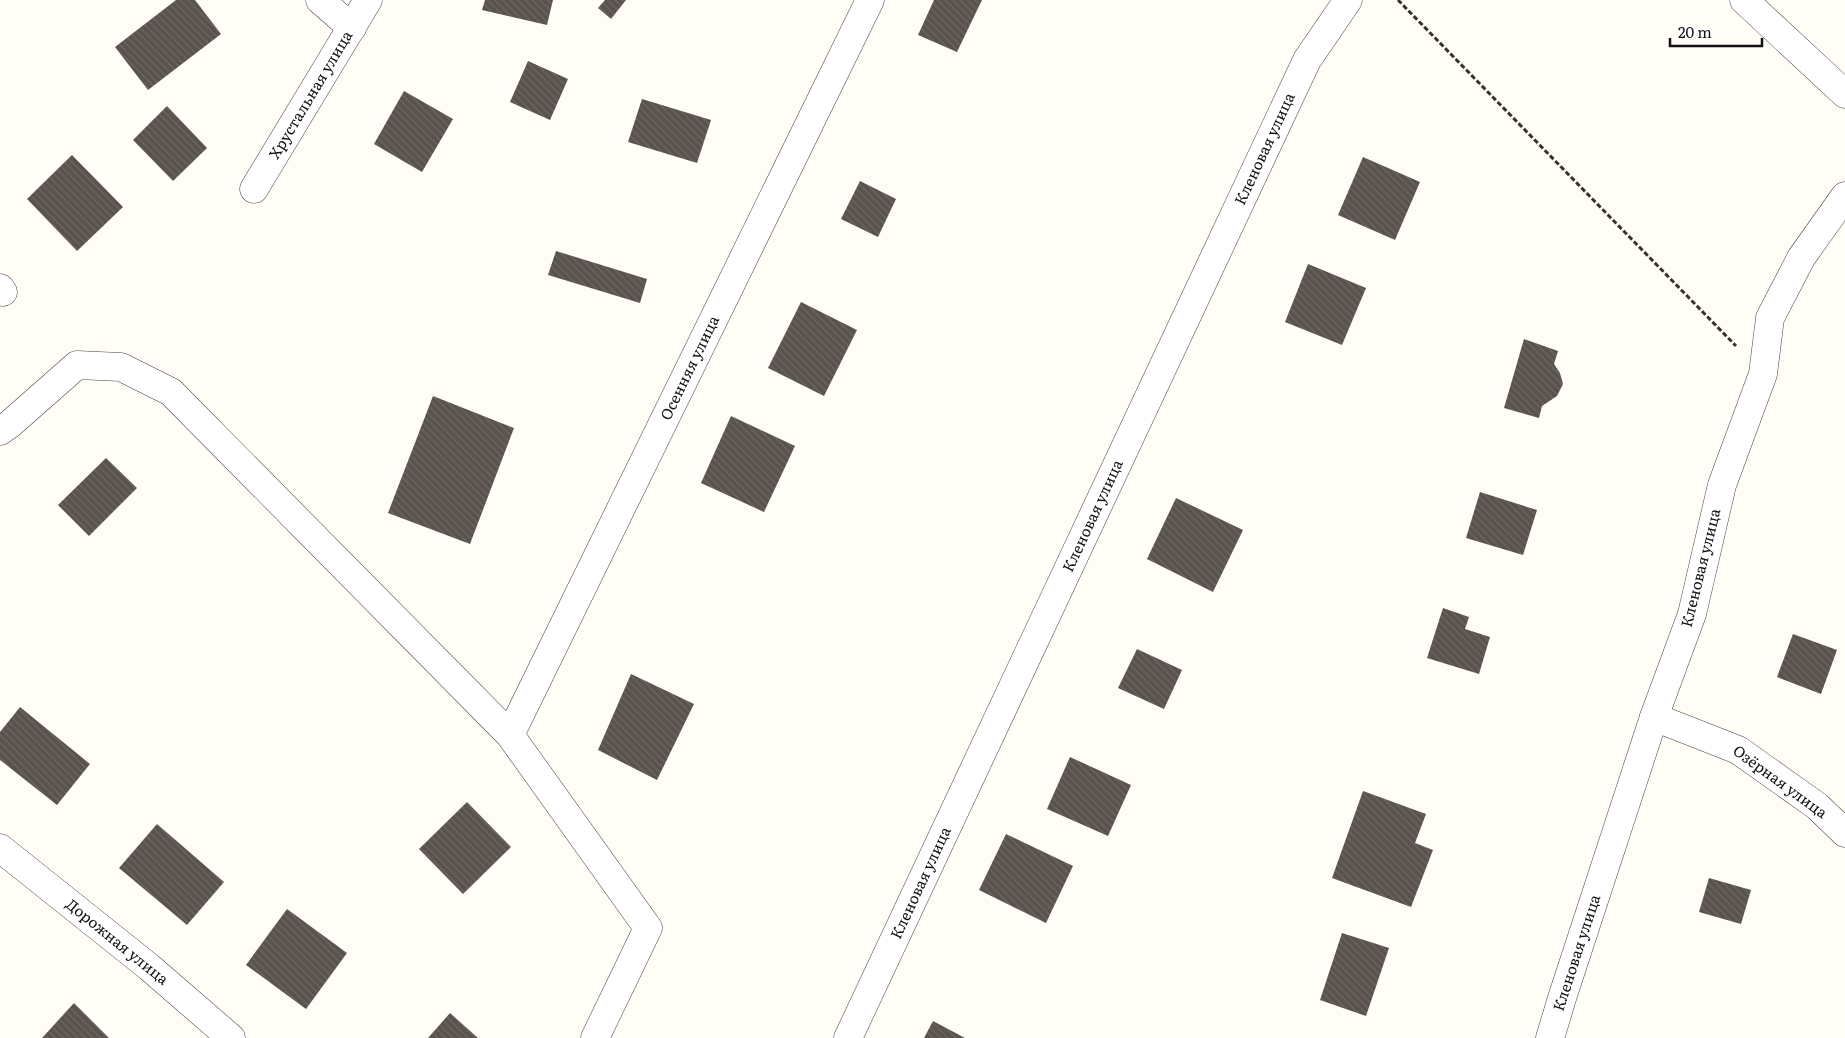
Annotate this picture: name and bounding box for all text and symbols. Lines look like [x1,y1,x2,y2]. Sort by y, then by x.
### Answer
scale bar [1670,15,1762,47]
text: 20 m [1678,20,1712,43]
street label: Хрустальная улица [262,25,358,163]
street label: Кленовая улица [1228,88,1300,208]
street label: Осенняя улица [653,310,724,424]
street label: Кленовая улица [1056,455,1128,575]
street label: Кленовая улица [1674,505,1726,629]
street label: Озёрная улица [1729,739,1834,824]
street label: Кленовая улица [884,822,956,942]
street label: Кленовая улица [1546,890,1606,1014]
street label: Дорожная улица [62,892,175,990]

